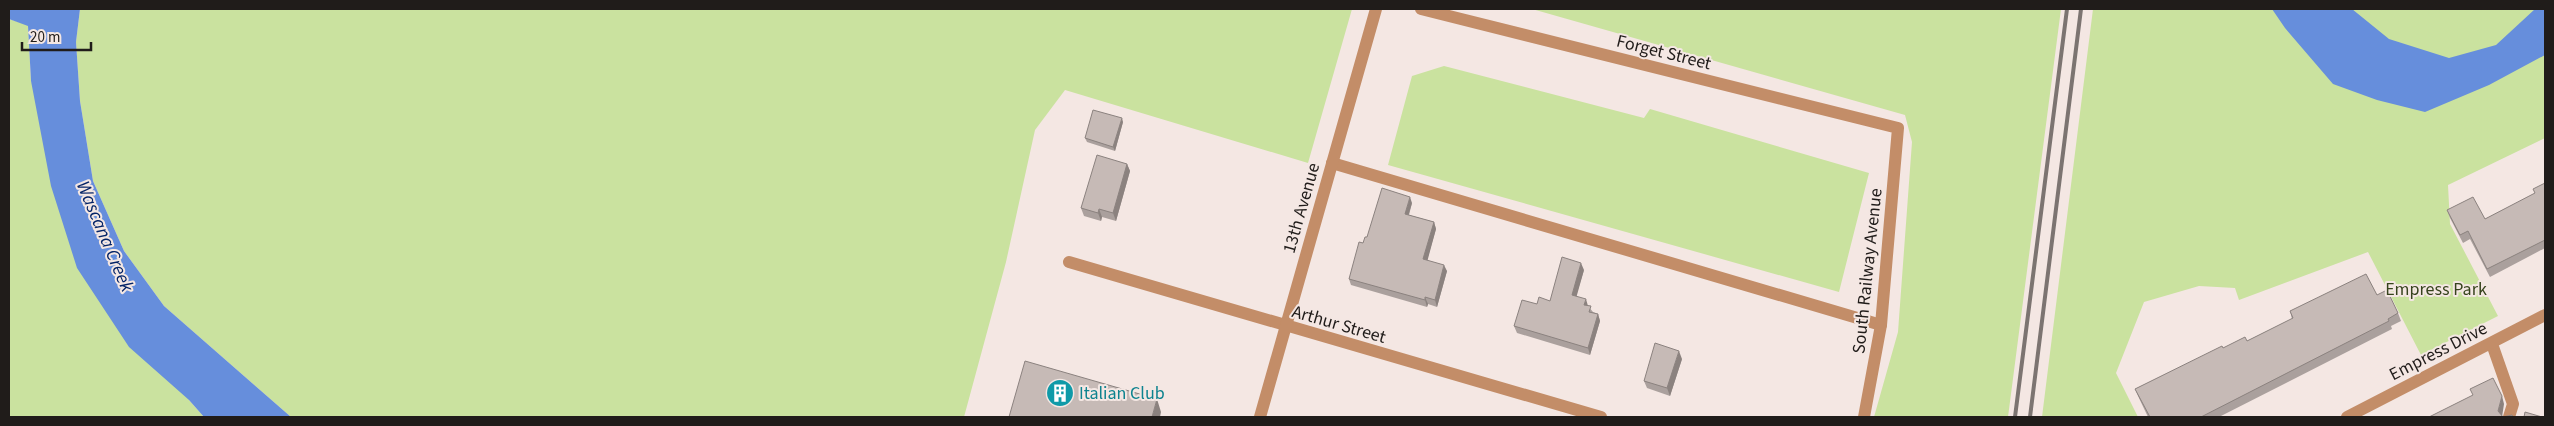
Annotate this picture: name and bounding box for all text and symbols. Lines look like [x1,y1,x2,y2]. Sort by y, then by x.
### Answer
scale bar [22,20,91,52]
text: 20 m [30,27,60,48]
street label: Forget Street [1614,29,1714,76]
street label: 13th Avenue [1277,160,1326,256]
water label: Wascana Creek [69,177,141,297]
street label: South Railway Avenue [1846,187,1889,355]
park label: Empress Park [2385,277,2487,302]
street label: Arthur Street [1289,299,1389,350]
street label: Empress Drive [2385,316,2492,387]
building icon: Italian Club [1045,378,1075,408]
place label: Italian Club [1079,381,1165,406]

